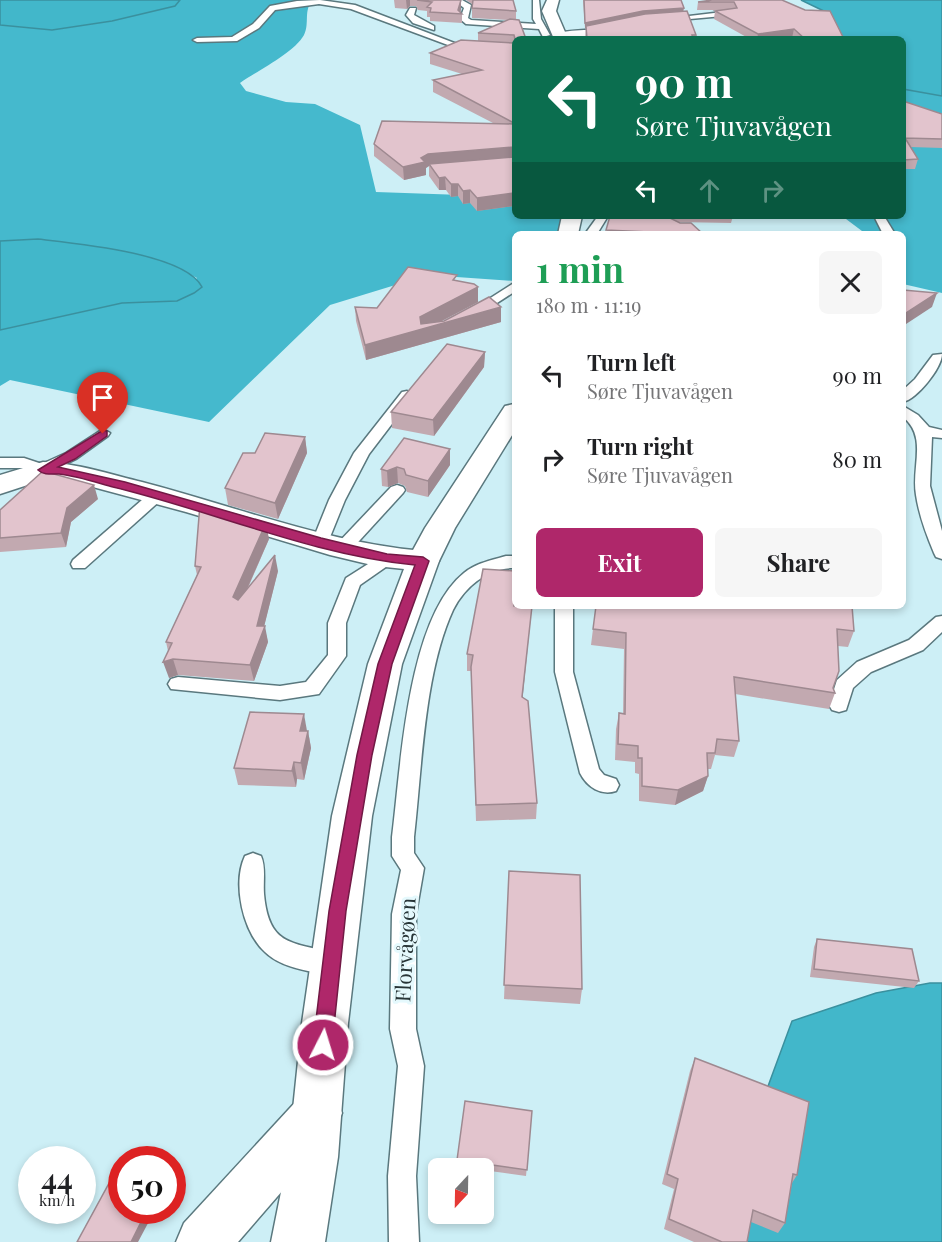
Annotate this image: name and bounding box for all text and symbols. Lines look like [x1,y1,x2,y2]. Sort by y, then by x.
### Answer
text: 90 m [635,53,733,109]
icon: left [536,60,614,138]
text: Søre Tjuvavågen [635,107,832,143]
icon: left [630,174,663,207]
icon: ahead [693,174,726,207]
icon: right [756,174,789,207]
text: 1 min [536,244,624,292]
button: close [819,251,882,314]
text: 180 m · 11:19 [536,291,641,318]
text: Turn left [587,347,676,377]
icon: left [536,359,569,392]
text: 90 m [833,360,882,390]
pin [77,372,128,434]
text: Søre Tjuvavågen [587,377,733,404]
icon: arrive [86,381,119,414]
text: Turn right [587,431,693,461]
icon: right [536,443,569,476]
text: 80 m [832,444,882,474]
text: Søre Tjuvavågen [587,461,733,488]
button: Exit [536,528,703,597]
button: Share [715,528,882,597]
street label: Florvågøen [387,896,421,1003]
position arrow [291,1013,355,1077]
speed limit sign: 50 [108,1146,186,1224]
text: 44 [41,1158,73,1198]
north arrow [428,1158,494,1224]
map controls [428,1158,494,1224]
text: km/h [39,1190,75,1210]

